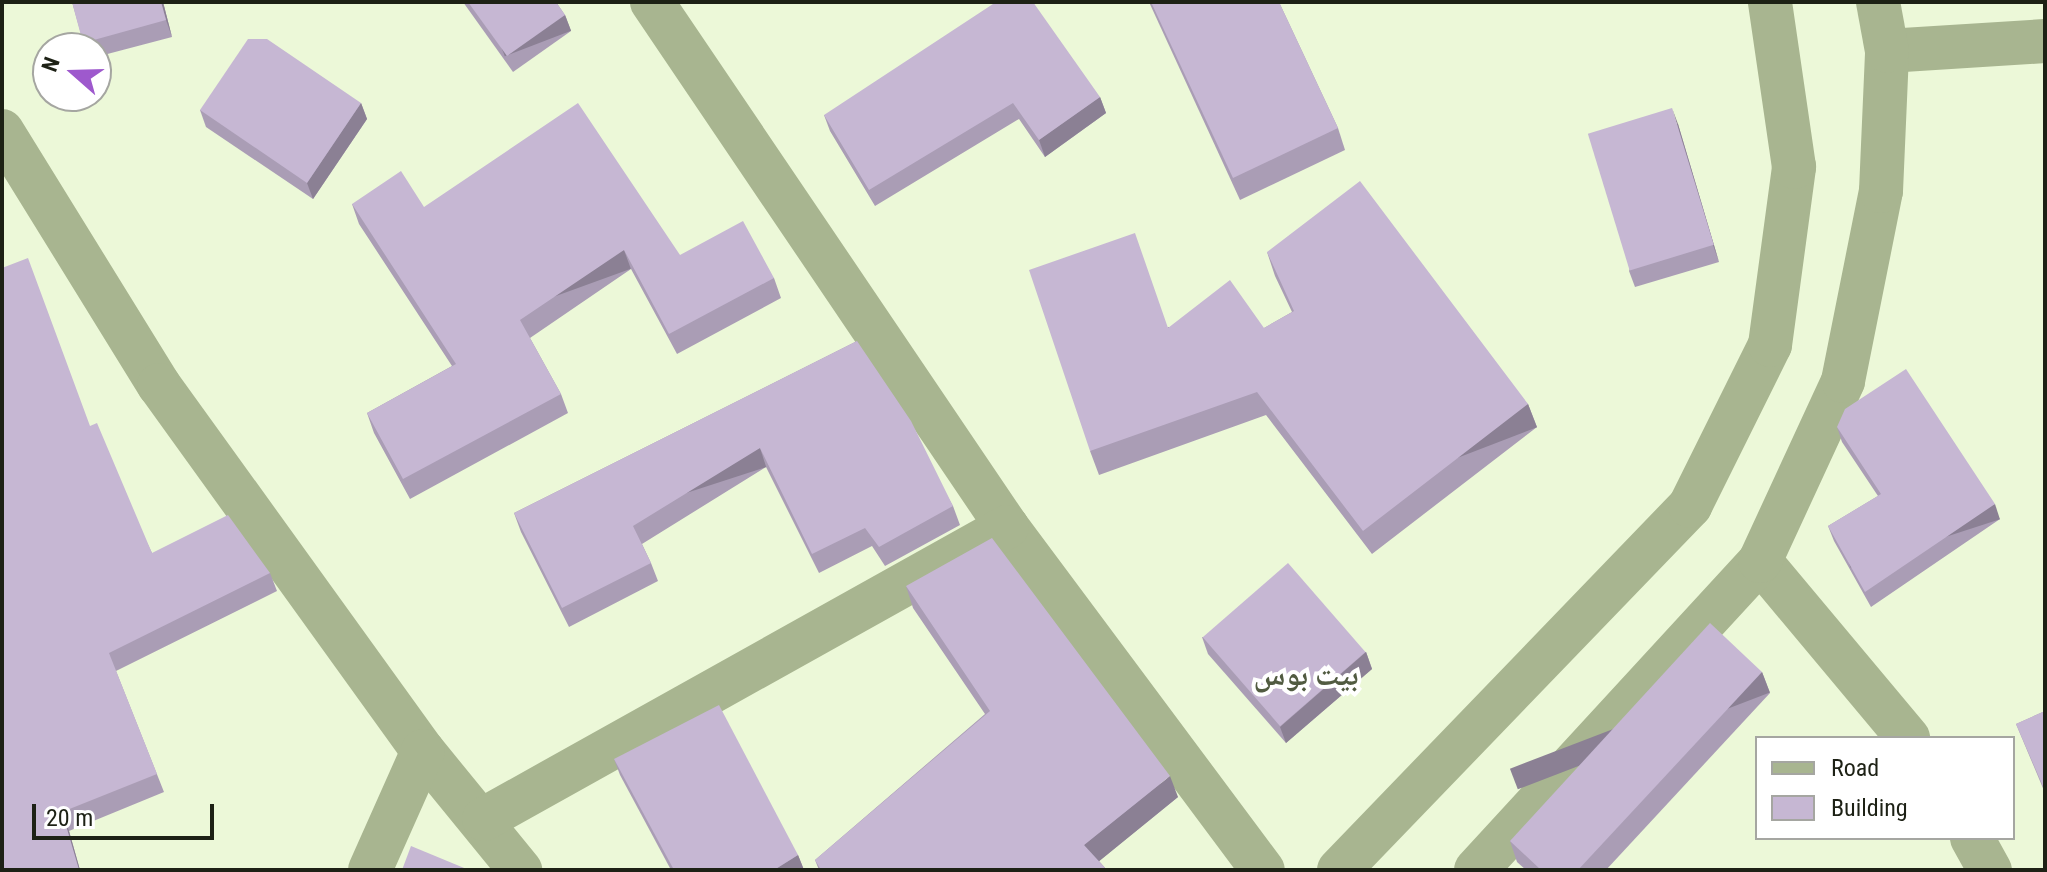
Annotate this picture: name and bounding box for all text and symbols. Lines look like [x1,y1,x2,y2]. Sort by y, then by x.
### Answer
north arrow [32,32,112,112]
text: N [37,54,65,75]
district label: بيت بوس [1253,657,1359,693]
legend [1755,736,2015,840]
text: Road [1831,754,1879,782]
scale bar [36,788,218,838]
text: Building [1831,794,1908,822]
text: 20 m [46,804,93,832]

